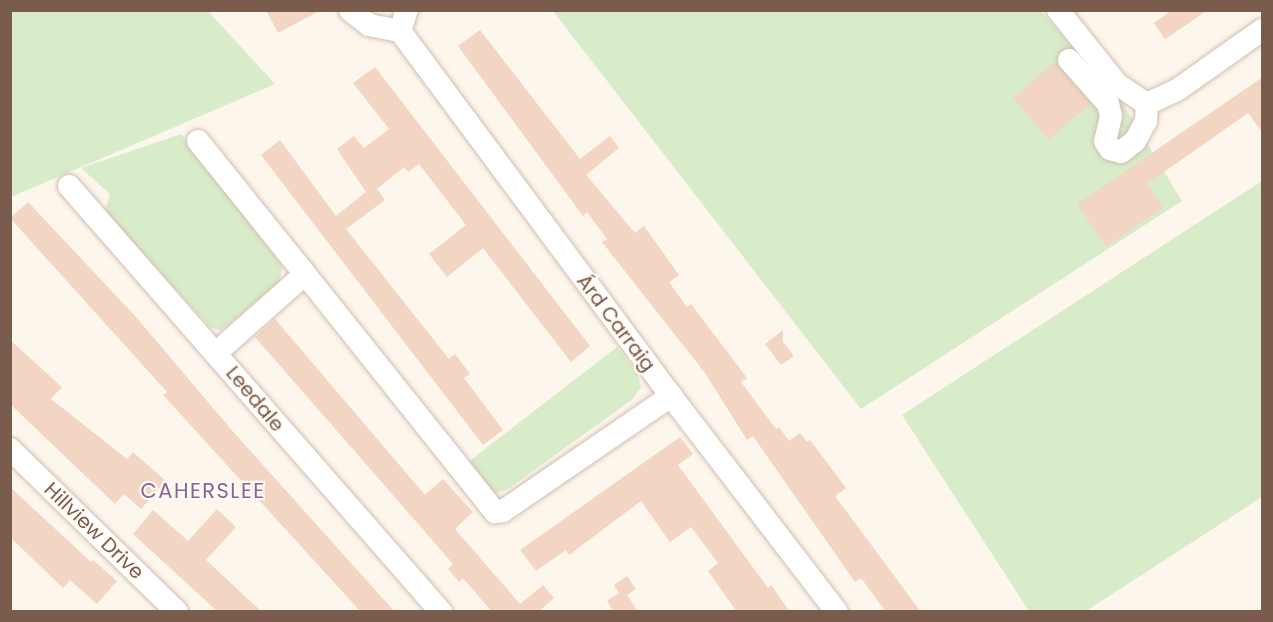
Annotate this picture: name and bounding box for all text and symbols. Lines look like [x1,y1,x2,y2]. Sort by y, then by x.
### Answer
street label: Árd Carraig [572,270,660,376]
street label: Leedale [221,361,289,437]
street label: Hillview Drive [39,478,149,584]
district label: CAHERSLEE [141,478,265,504]

